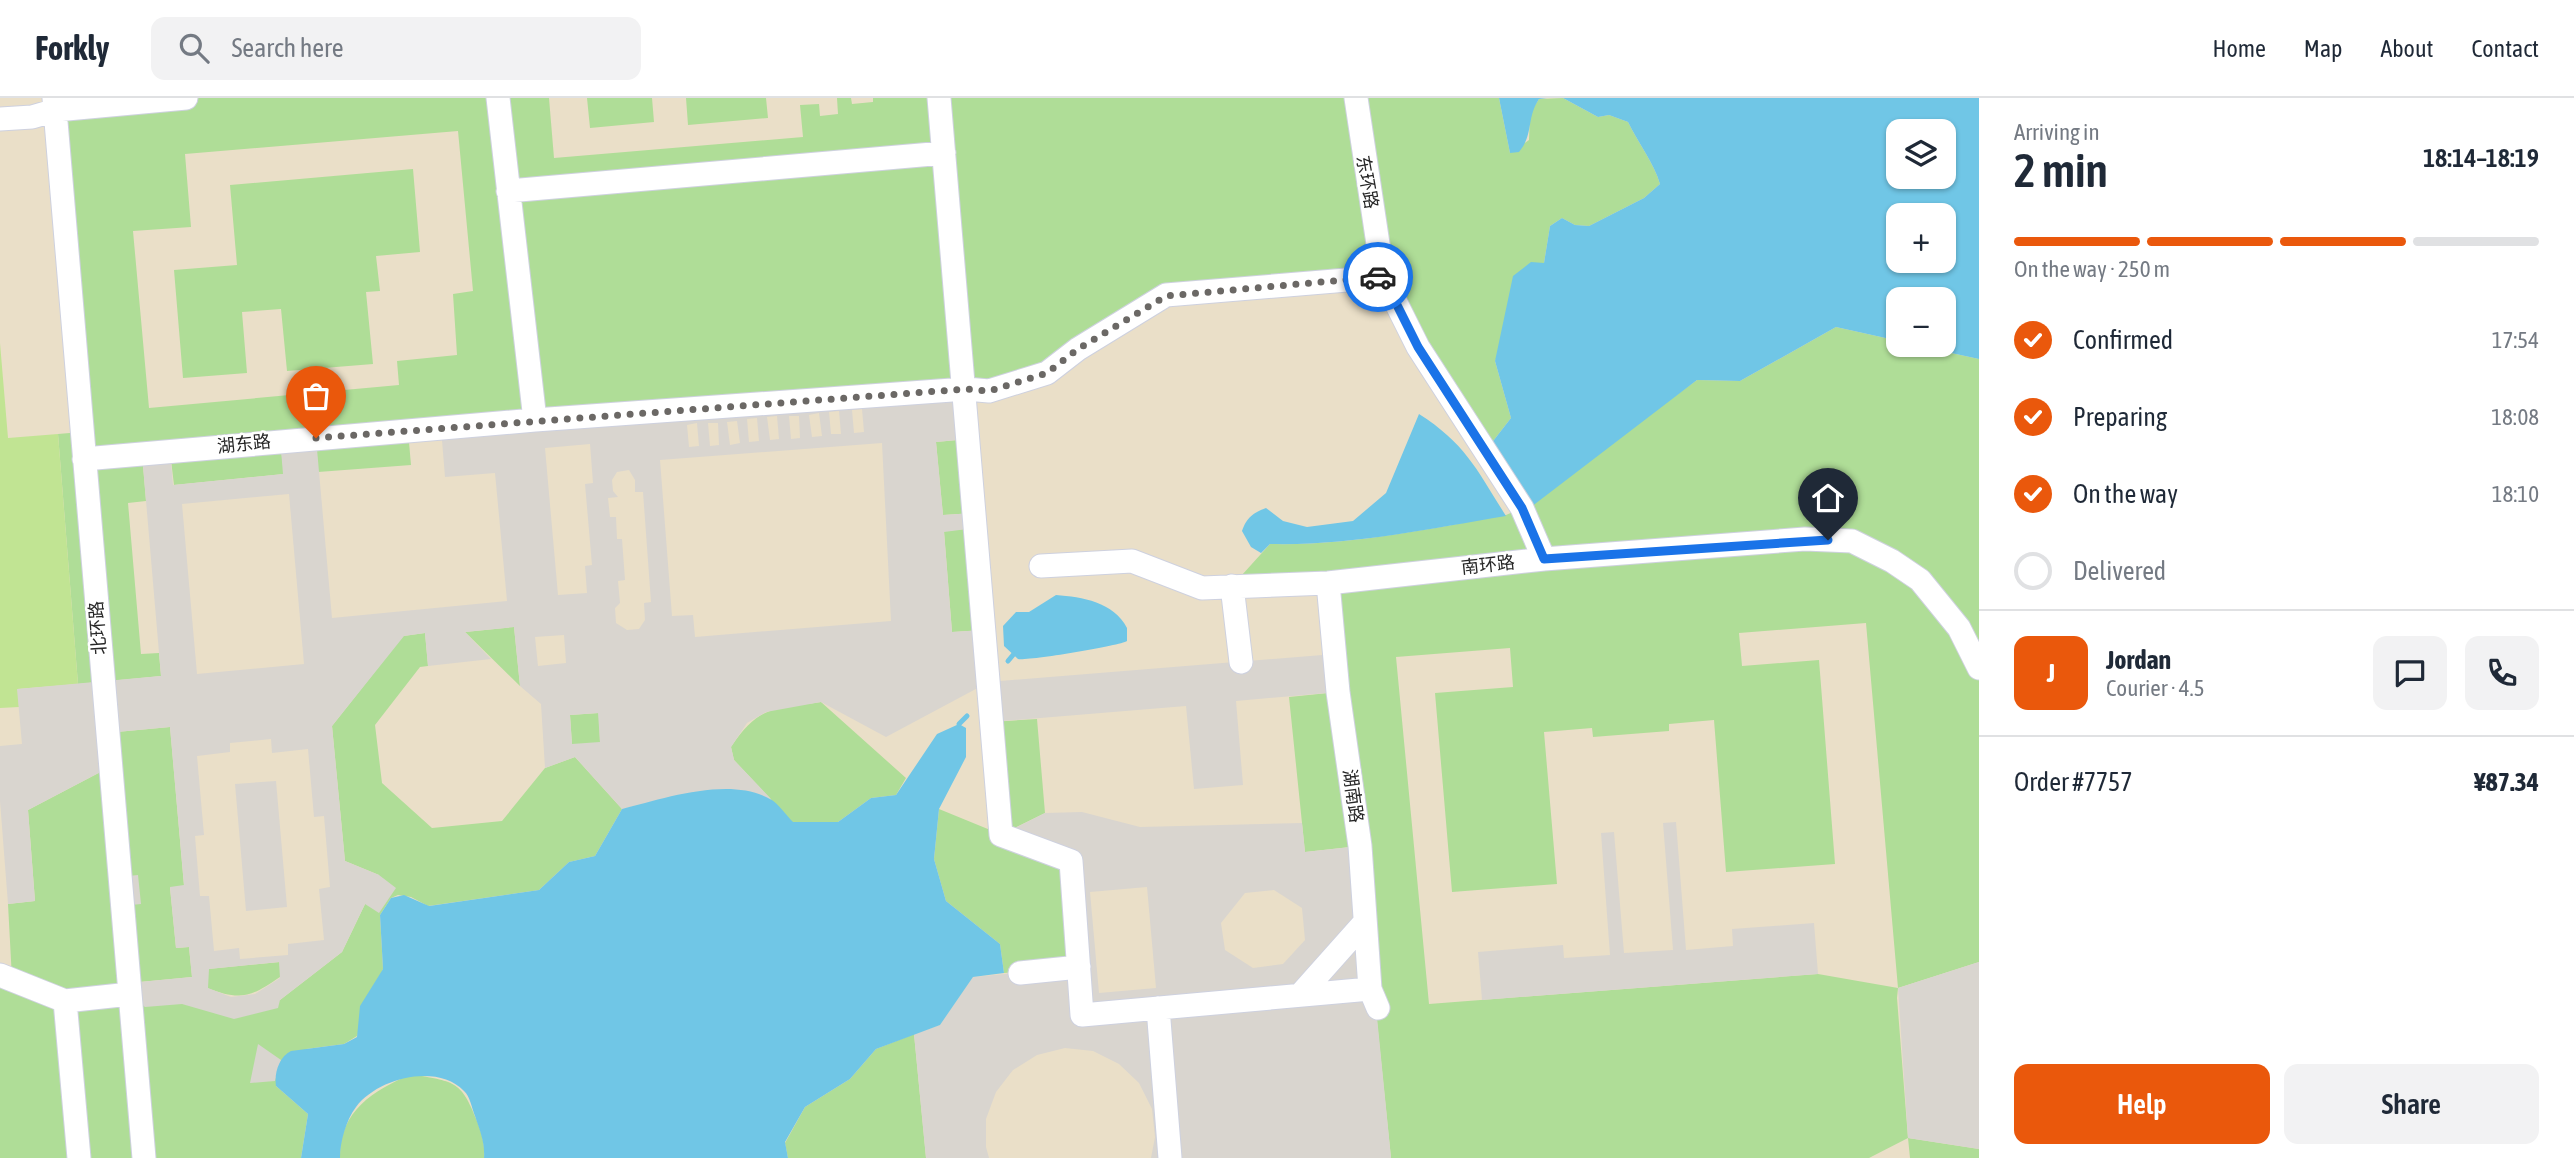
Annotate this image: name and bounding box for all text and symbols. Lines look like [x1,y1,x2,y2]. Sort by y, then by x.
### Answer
search box [151,17,641,80]
text: Forkly [35,29,109,67]
icon: search [175,29,213,67]
text: Search here [231,33,344,63]
text: Home [2212,35,2266,62]
text: Map [2304,35,2342,62]
text: About [2380,35,2433,62]
text: Contact [2471,35,2539,62]
map controls [1886,119,1956,357]
button: layers [1886,119,1956,189]
text: Arriving in [2014,119,2100,145]
text: 18:14–18:19 [2423,143,2539,173]
text: 2 min [2014,144,2108,197]
street label: 东环路 [1352,154,1383,210]
button: + [1886,203,1956,273]
courier [1343,242,1413,312]
text: On the way · 250 m [2014,256,2170,282]
icon: car [1359,258,1397,296]
button: − [1886,287,1956,357]
icon: check [2014,321,2052,359]
text: Confirmed [2073,325,2173,355]
text: 17:54 [2492,327,2539,353]
pin [286,366,346,438]
icon: bag [297,377,335,415]
icon: check [2014,398,2052,436]
text: Preparing [2073,402,2167,432]
text: 18:08 [2491,404,2539,430]
street label: 湖东路 [216,430,272,457]
pin [1798,468,1858,540]
icon: check [2014,475,2052,513]
icon: home [1809,479,1847,517]
text: On the way [2073,479,2178,509]
text: 18:10 [2492,481,2539,507]
street label: 南环路 [1460,551,1516,578]
text: Delivered [2073,556,2166,586]
street label: 北环路 [85,600,110,656]
button: chat [2373,636,2447,710]
button: phone [2465,636,2539,710]
text: Jordan [2106,645,2171,675]
text: J [2047,658,2055,688]
text: Courier · 4.5 [2106,675,2205,701]
text: Order #7757 [2014,767,2133,797]
text: ¥87.34 [2474,767,2539,797]
street label: 湖南路 [1339,768,1368,824]
button: Help [2014,1064,2270,1144]
button: Share [2284,1064,2539,1144]

